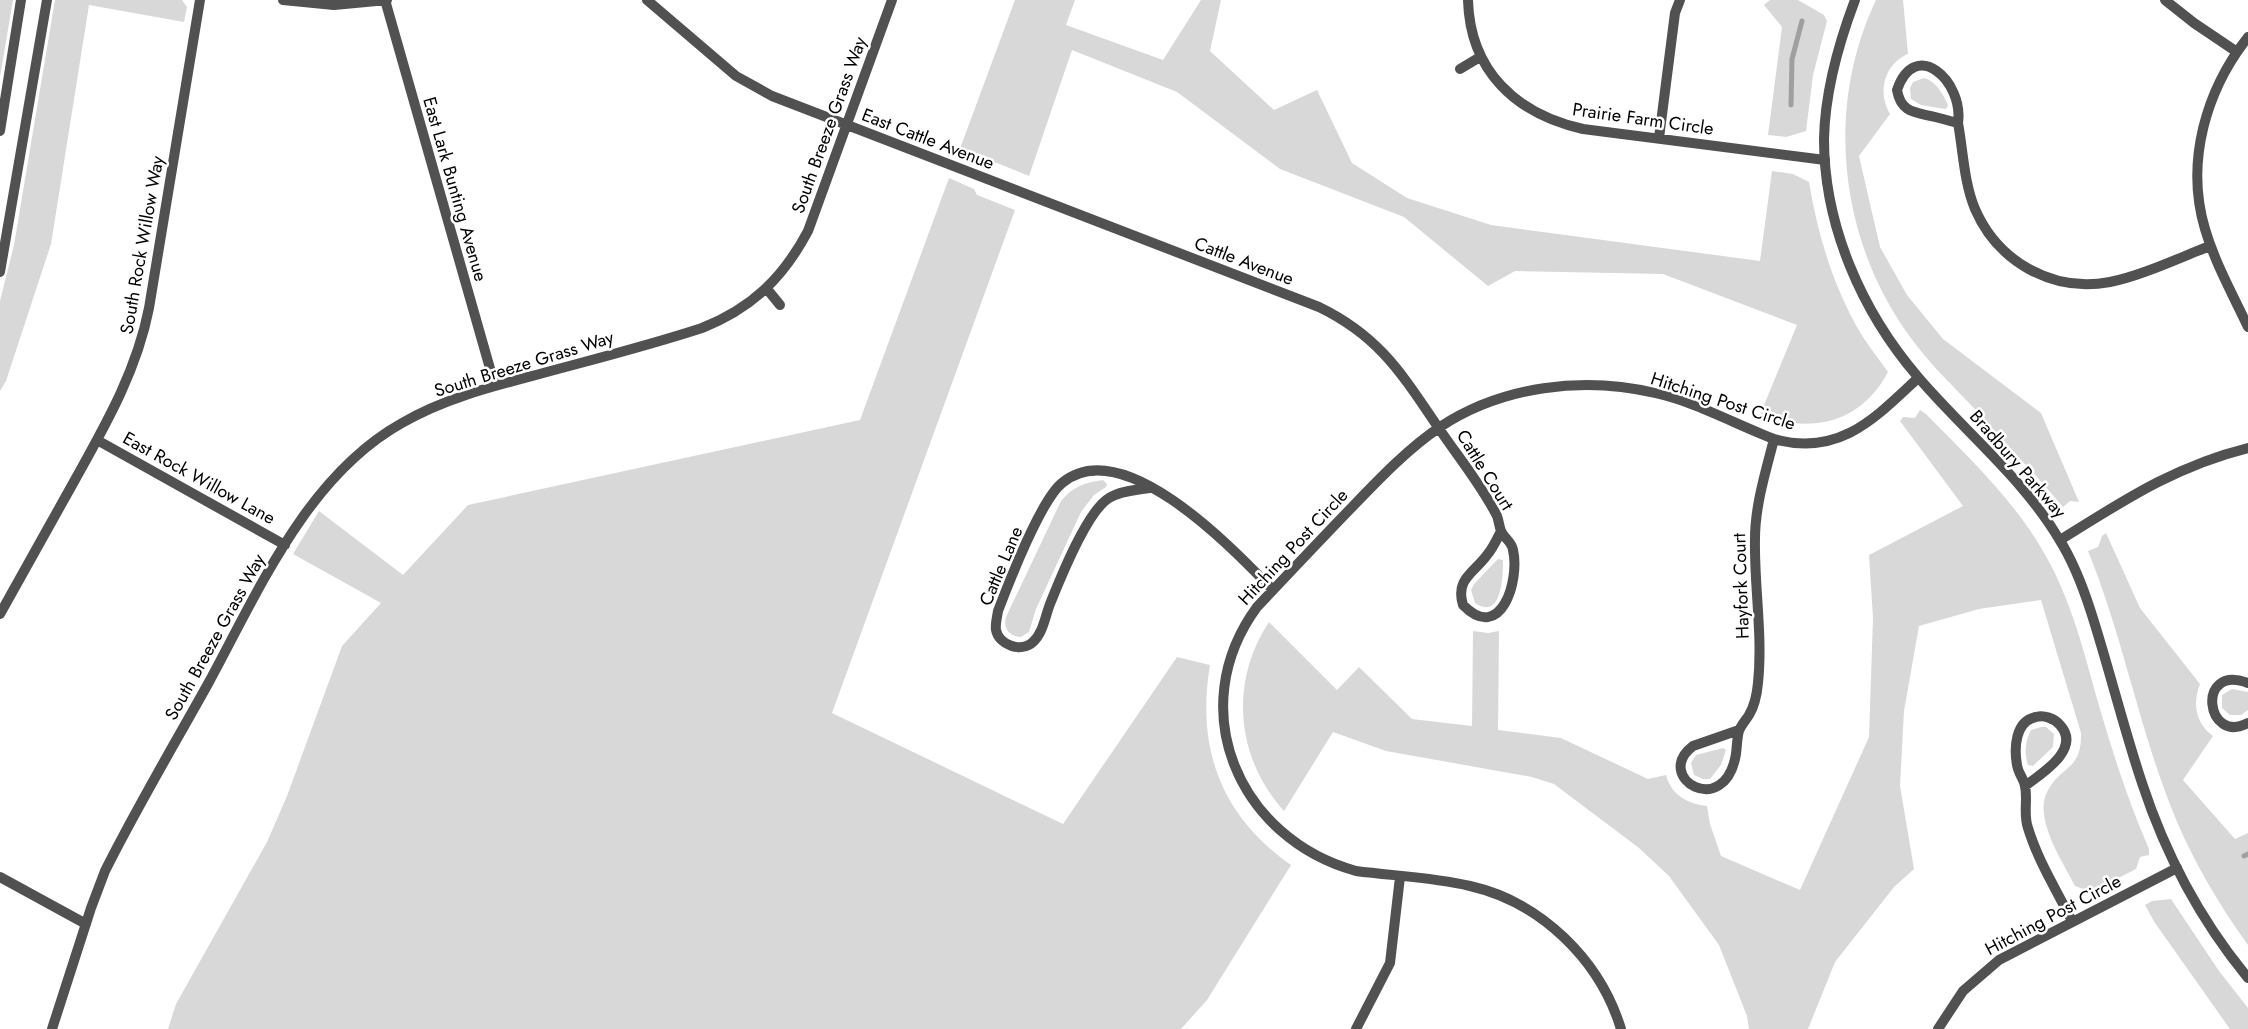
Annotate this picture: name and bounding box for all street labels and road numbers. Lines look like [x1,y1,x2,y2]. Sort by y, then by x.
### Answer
street label: South Breeze Grass Way [785,33,873,217]
street label: East Lark Bunting Avenue [416,94,494,284]
street label: Prairie Farm Circle [1571,96,1715,142]
street label: East Cattle Avenue [858,102,998,176]
street label: South Rock Willow Way [114,154,170,336]
street label: Cattle Avenue [1191,230,1297,292]
street label: South Breeze Grass Way [431,324,617,404]
street label: Hitching Post Circle [1647,365,1799,437]
street label: Bradbury Parkway [1964,404,2072,524]
street label: East Rock Willow Lane [118,425,280,531]
street label: Cattle Court [1450,425,1520,516]
street label: Hitching Post Circle [1232,483,1354,611]
street label: Cattle Lane [973,522,1029,610]
street label: Hayfork Court [1726,532,1756,639]
street label: South Breeze Grass Way [158,549,272,725]
street label: Hitching Post Circle [1980,868,2126,962]

